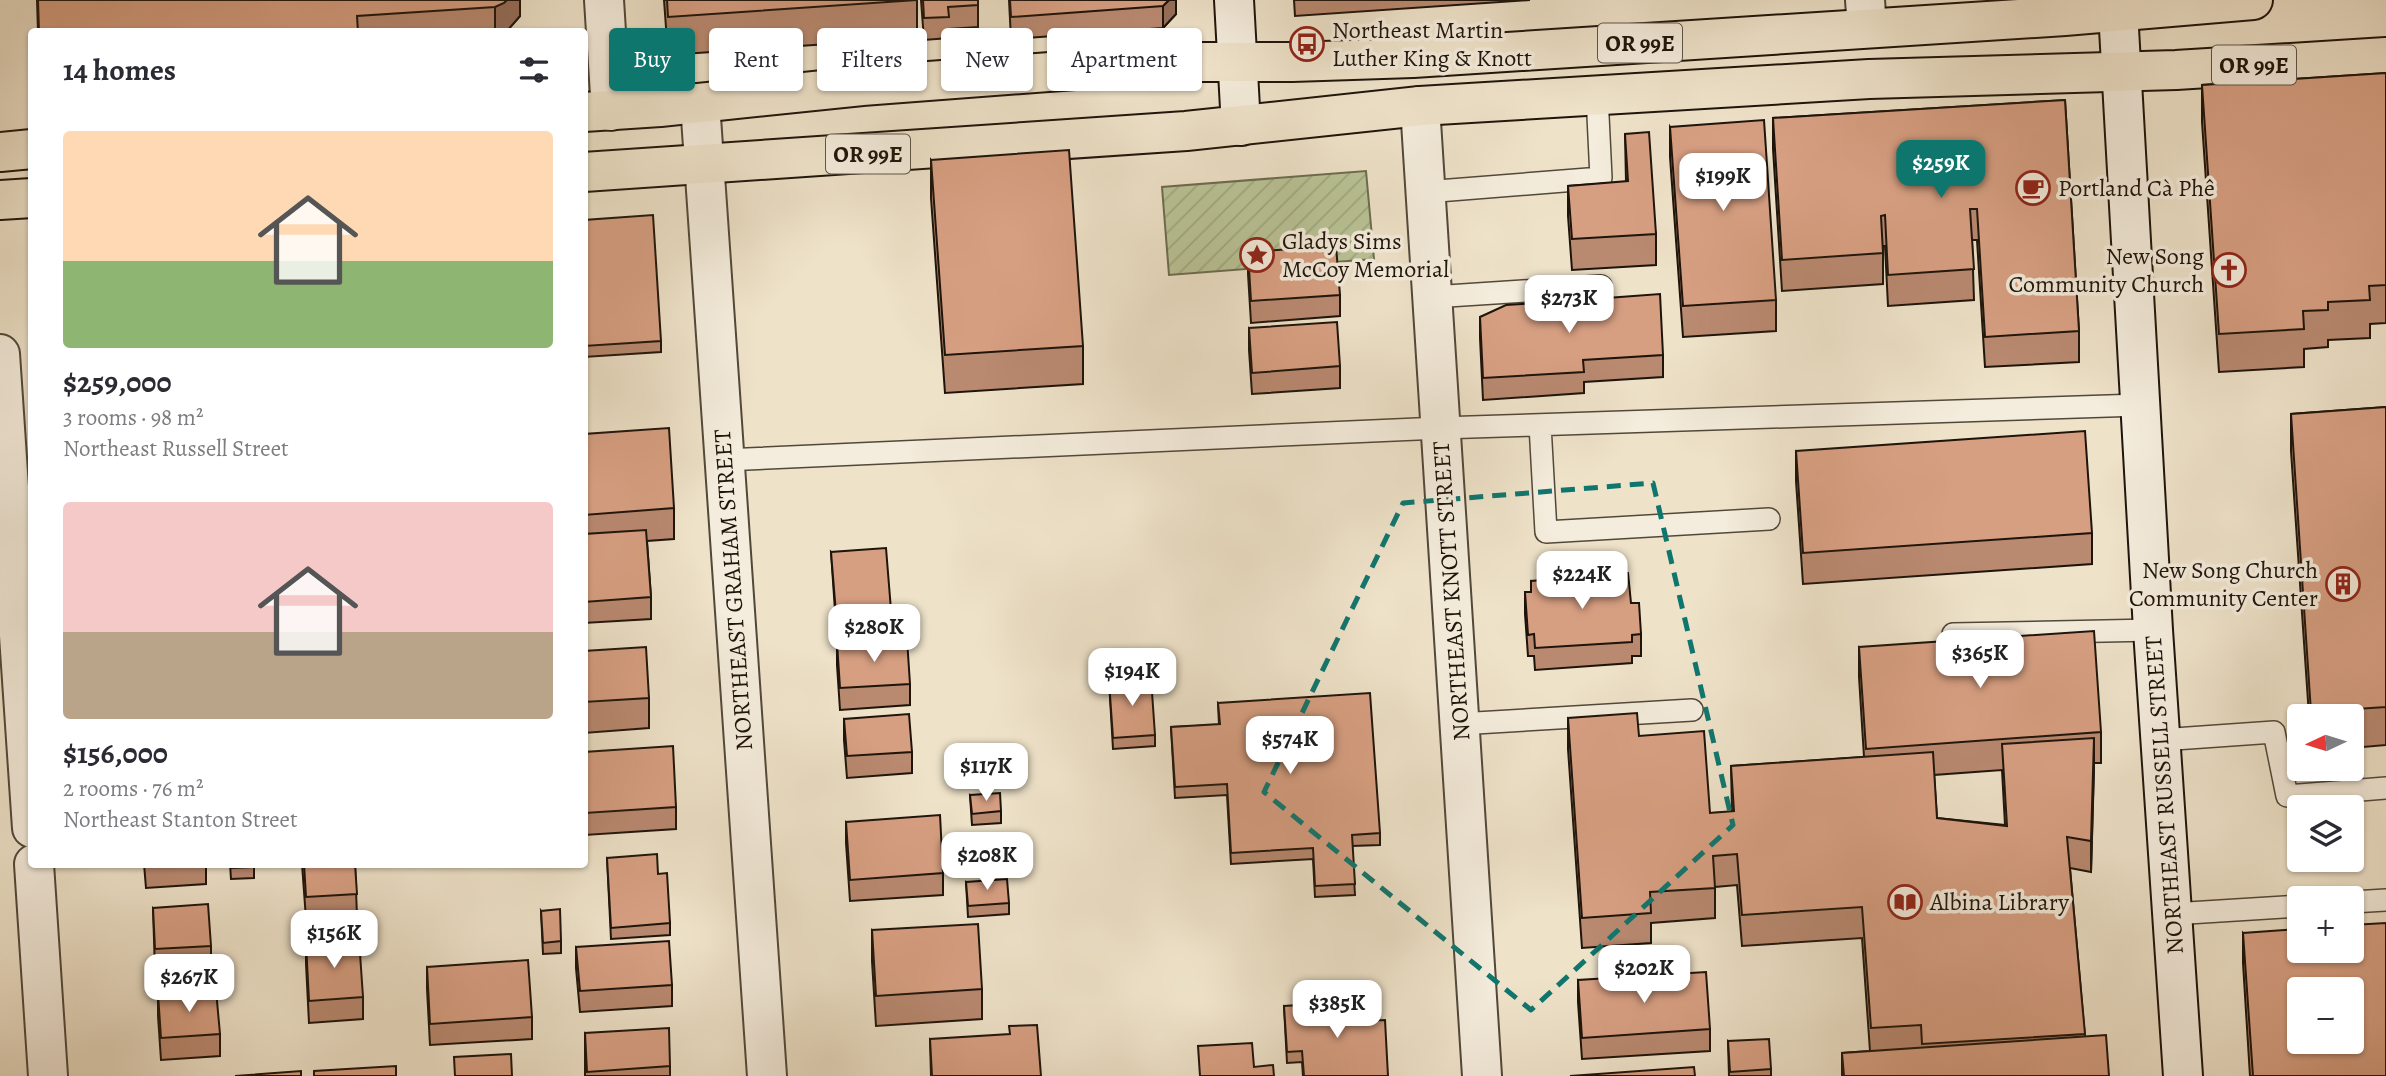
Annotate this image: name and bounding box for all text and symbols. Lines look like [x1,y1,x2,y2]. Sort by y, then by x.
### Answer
place label: Northeast Martin Luther King & Knott [1332,14,1532,74]
road number: OR 99E [1598,24,1682,62]
bus stop icon: Northeast Martin Luther King & Knott [1288,25,1326,63]
chip: Buy [609,28,695,91]
chip: Rent [709,28,803,91]
chip: Filters [817,28,927,91]
chip: New [941,28,1033,91]
chip: Apartment [1047,28,1202,91]
road number: OR 99E [2212,46,2296,85]
text: 14 homes [63,50,176,90]
icon: filters [515,51,553,89]
road number: OR 99E [826,134,910,174]
pin: $259K [1892,140,1990,200]
text: $259K [1912,147,1970,178]
pin: $199K [1674,154,1772,213]
text: $199K [1695,160,1751,191]
cafe icon: Portland Cà Phê [2014,169,2052,207]
place label: Portland Cà Phê [2058,172,2215,204]
icon: home [245,177,371,303]
place label: Gladys Sims McCoy Memorial [1282,225,1449,285]
place icon: Gladys Sims McCoy Memorial [1238,236,1276,274]
place label: New Song Community Church [2009,240,2204,300]
church icon: New Song Community Church [2210,251,2248,289]
pin: $273K [1520,276,1618,335]
text: $273K [1541,282,1597,313]
text: $259,000 [63,362,172,402]
text: 3 rooms · 98 m² [63,402,204,433]
street label: NORTHEAST GRAHAM STREET [706,428,760,752]
text: Northeast Russell Street [63,433,289,464]
street label: NORTHEAST KNOTT STREET [1425,440,1477,742]
icon: home [245,548,371,674]
pin: $224K [1533,552,1631,611]
place label: New Song Church Community Center [2129,554,2318,614]
text: $224K [1553,558,1611,589]
building icon: New Song Church Community Center [2324,565,2362,603]
pin: $280K [825,604,923,664]
text: $280K [844,611,904,642]
pin: $365K [1931,630,2029,690]
street label: NORTHEAST RUSSELL STREET [2137,635,2191,955]
text: $365K [1952,637,2008,668]
pin: $194K [1083,648,1181,708]
text: $194K [1104,655,1160,686]
north arrow [2287,704,2364,780]
map controls [2287,704,2364,1054]
pin: $574K [1241,716,1339,776]
text: $574K [1262,723,1318,754]
text: $156,000 [63,733,168,773]
pin: $117K [937,744,1035,803]
text: $117K [960,750,1012,781]
text: 2 rooms · 76 m² [63,773,204,804]
button: layers [2287,795,2364,872]
text: Northeast Stanton Street [63,804,298,835]
pin: $208K [938,832,1036,892]
text: $208K [957,839,1017,870]
library icon: Albina Library [1886,883,1924,921]
place label: Albina Library [1929,886,2069,918]
button: + [2287,886,2364,963]
pin: $156K [285,911,383,970]
text: $156K [307,917,361,948]
pin: $202K [1595,946,1693,1005]
text: $202K [1614,952,1674,983]
pin: $267K [140,954,238,1014]
text: $267K [160,961,218,992]
button: − [2287,977,2364,1054]
pin: $385K [1288,981,1386,1040]
text: $385K [1309,987,1365,1018]

